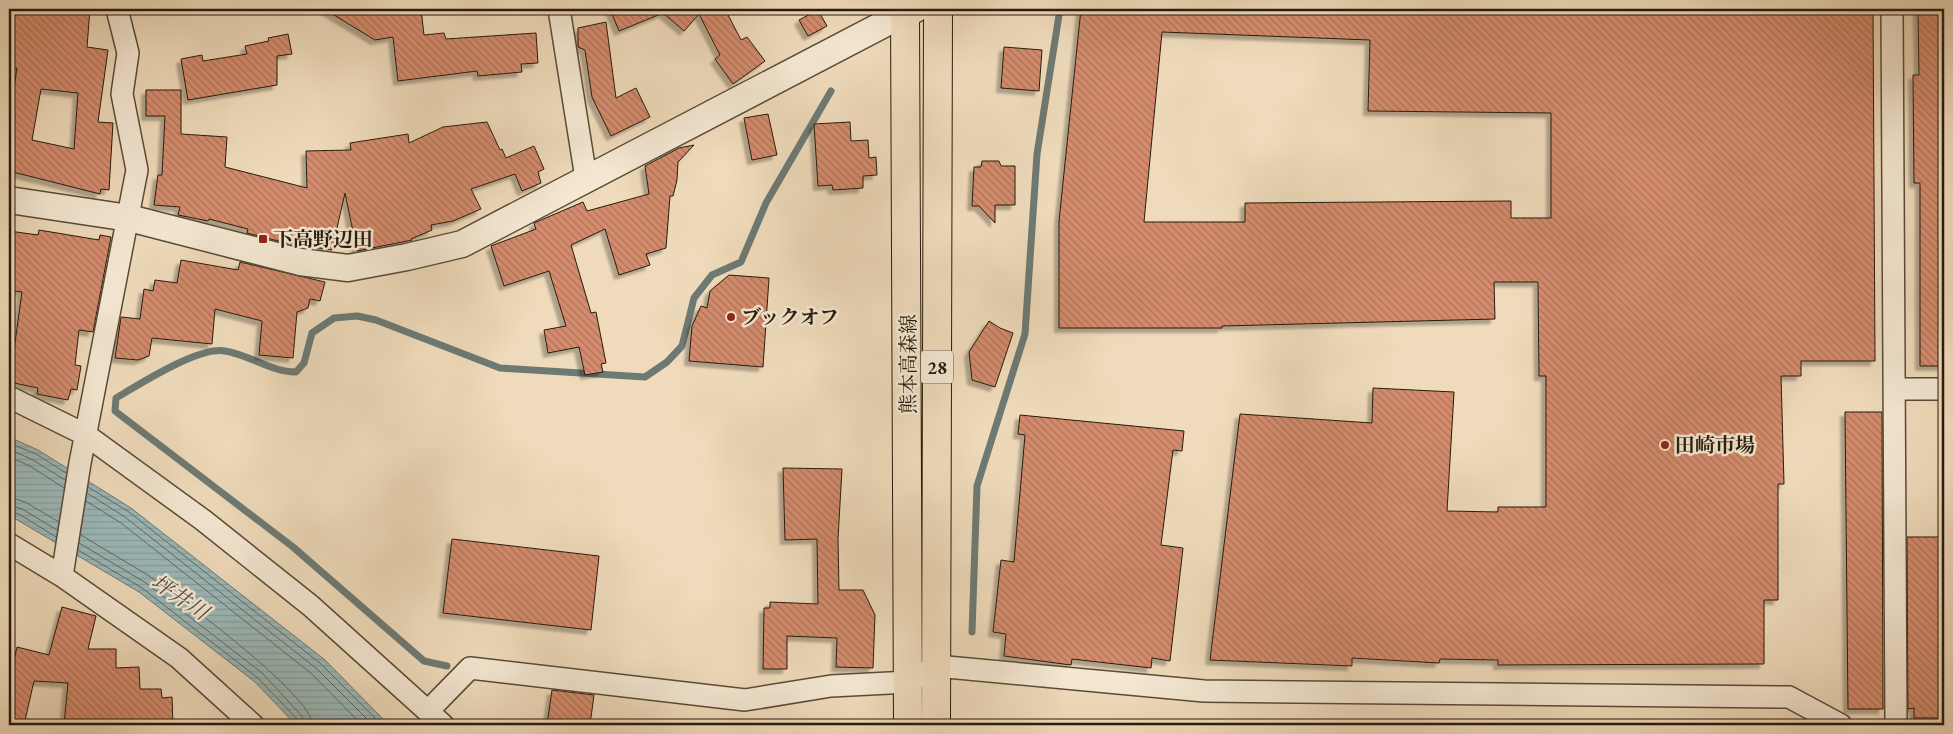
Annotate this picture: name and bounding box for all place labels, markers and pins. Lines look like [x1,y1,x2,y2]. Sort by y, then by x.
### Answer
place label: 下高野辺田 [273,226,373,252]
marker: 下高野辺田 [257,233,269,245]
place label: ブックオフ [741,304,839,330]
marker: ブックオフ [725,311,737,323]
place label: 田崎市場 [1675,432,1755,458]
marker: 田崎市場 [1659,439,1671,451]

